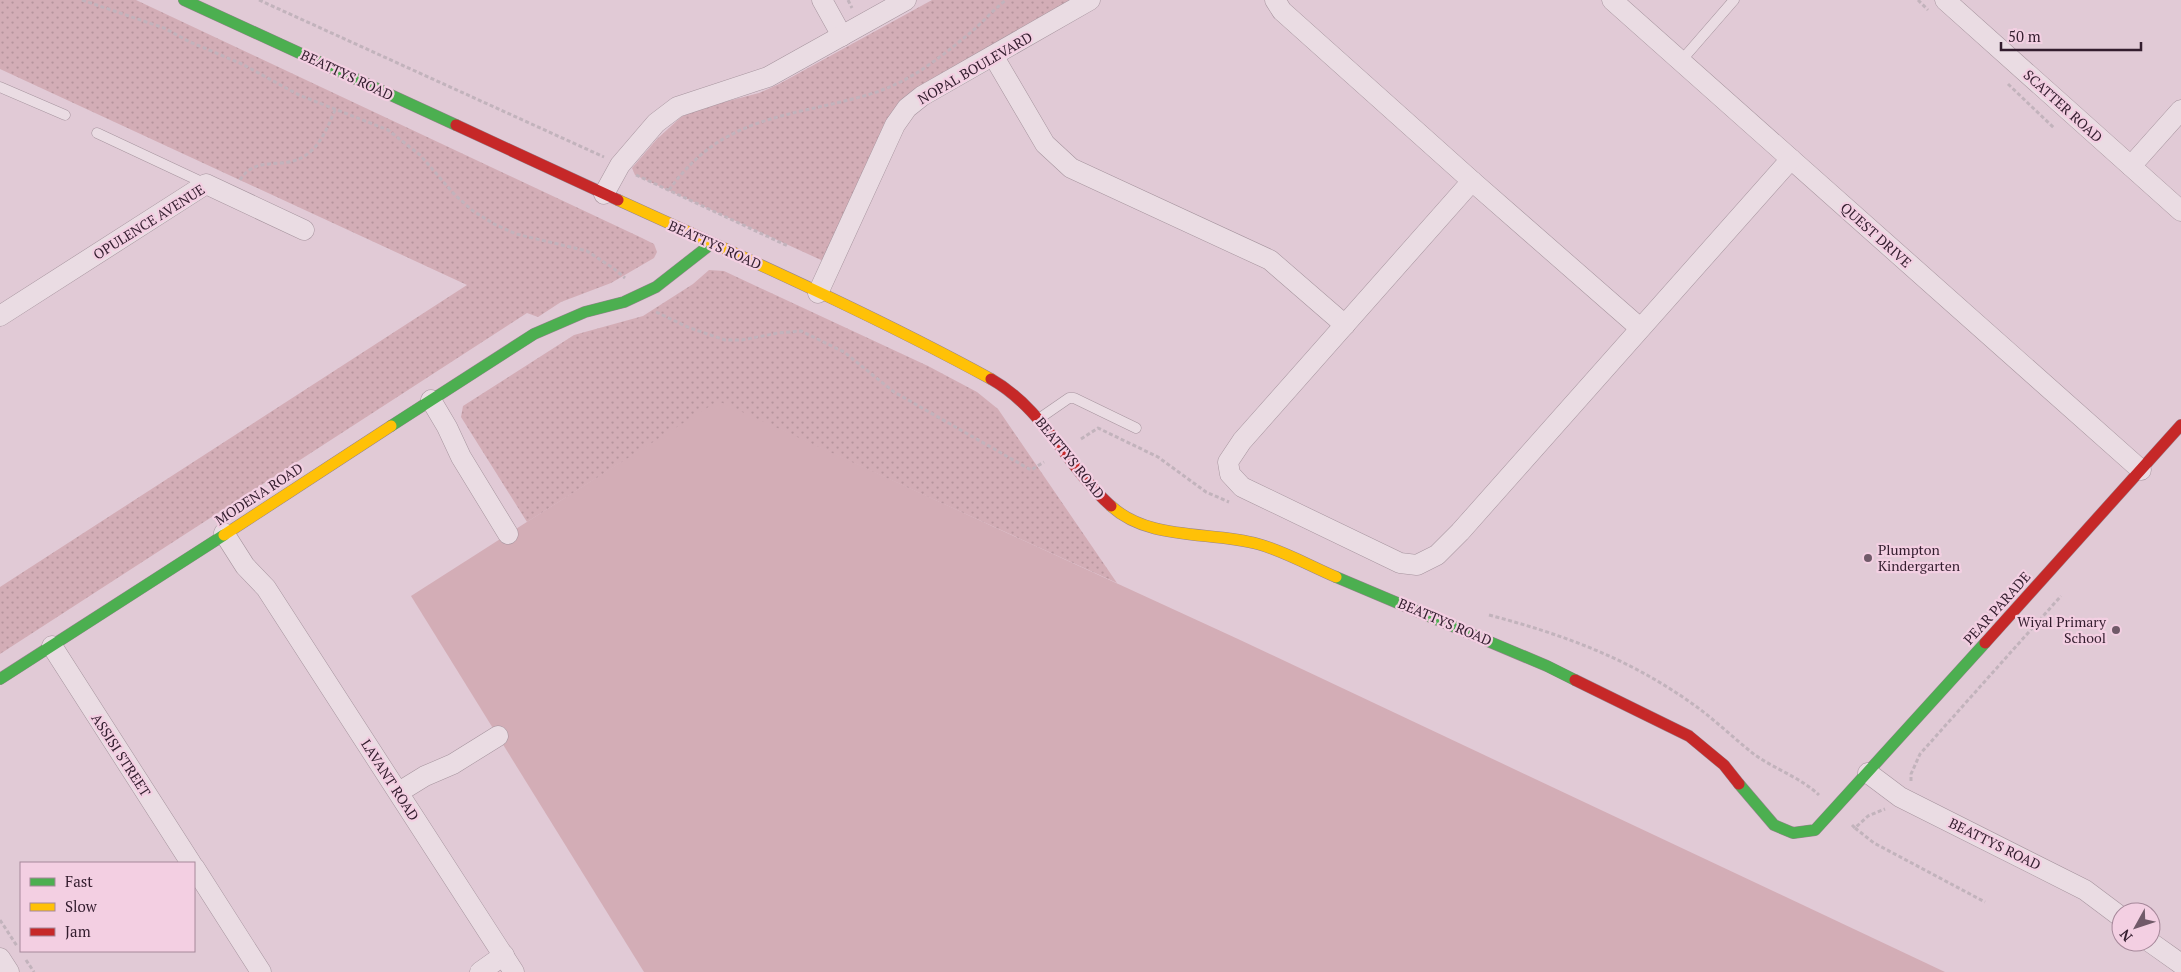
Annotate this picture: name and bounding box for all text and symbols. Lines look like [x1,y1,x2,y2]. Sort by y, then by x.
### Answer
scale bar [2001,20,2141,52]
text: 50 m [2008,26,2041,46]
street label: NOPAL BOULEVARD [914,27,1036,108]
street label: BEATTYS ROAD [298,45,397,104]
street label: SCATTER ROAD [2020,65,2107,146]
street label: OPULENCE AVENUE [89,180,208,264]
street label: QUEST DRIVE [1837,198,1916,271]
street label: BEATTYS ROAD [666,216,765,274]
street label: BEATTYS ROAD [1032,413,1109,503]
street label: MODENA ROAD [211,458,306,529]
place label: Plumpton Kindergarten [1878,540,1961,575]
marker: Plumpton Kindergarten [1862,552,1874,564]
street label: PEAR PARADE [1959,567,2034,648]
street label: BEATTYS ROAD [1395,593,1495,650]
place label: Wiyal Primary School [2017,612,2107,647]
marker: Wiyal Primary School [2110,624,2122,636]
street label: ASSISI STREET [87,710,156,800]
street label: LAVANT ROAD [357,735,424,824]
street label: BEATTYS ROAD [1946,813,2044,874]
legend [20,862,195,952]
text: Fast [65,871,93,891]
text: Slow [65,896,98,916]
north arrow [2111,902,2161,952]
text: Jam [65,921,91,941]
text: N [2115,925,2136,946]

